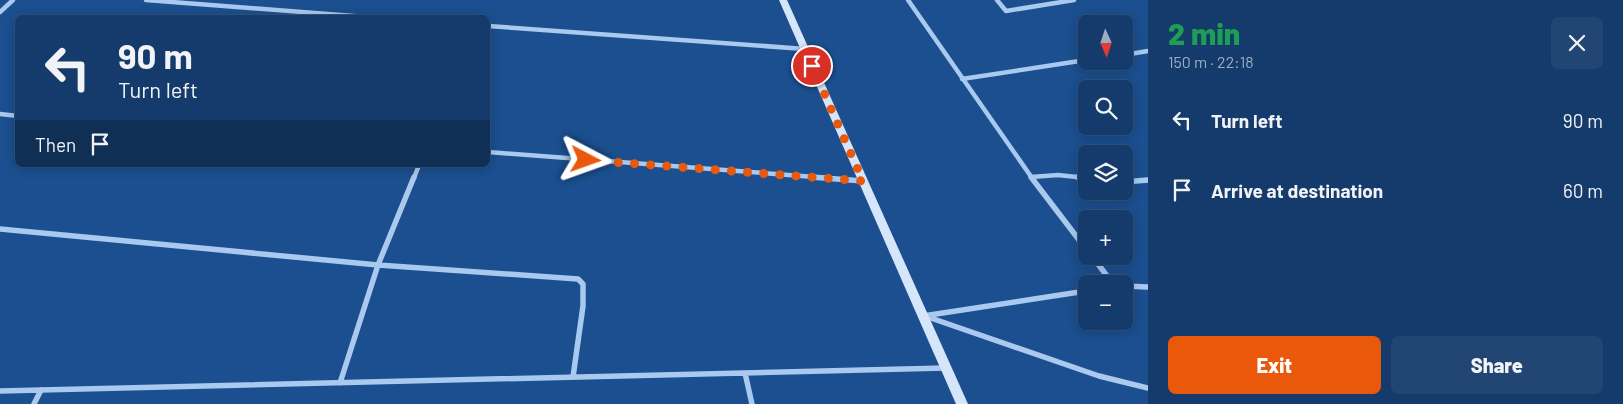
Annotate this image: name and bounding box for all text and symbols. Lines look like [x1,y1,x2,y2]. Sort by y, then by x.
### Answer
north arrow [1078,15,1132,70]
map controls [1078,15,1133,330]
text: 2 min [1168,15,1240,51]
button: close [1551,17,1603,69]
text: 90 m [118,34,193,76]
icon: left [35,35,100,100]
pin [791,45,833,87]
icon: arrive [798,52,826,80]
text: 150 m · 22:18 [1168,52,1254,71]
text: Turn left [118,76,198,102]
button: search [1078,80,1133,135]
icon: left [1168,106,1196,134]
text: Turn left [1211,109,1282,132]
text: 90 m [1563,109,1603,132]
icon: arrive [86,130,114,158]
text: Then [35,133,76,156]
position arrow [559,133,611,185]
button: layers [1078,145,1133,200]
icon: arrive [1168,176,1196,204]
text: Arrive at destination [1211,179,1383,202]
text: 60 m [1563,179,1603,202]
button: + [1078,210,1133,265]
button: − [1078,275,1133,330]
button: Exit [1168,336,1381,394]
button: Share [1391,336,1603,394]

